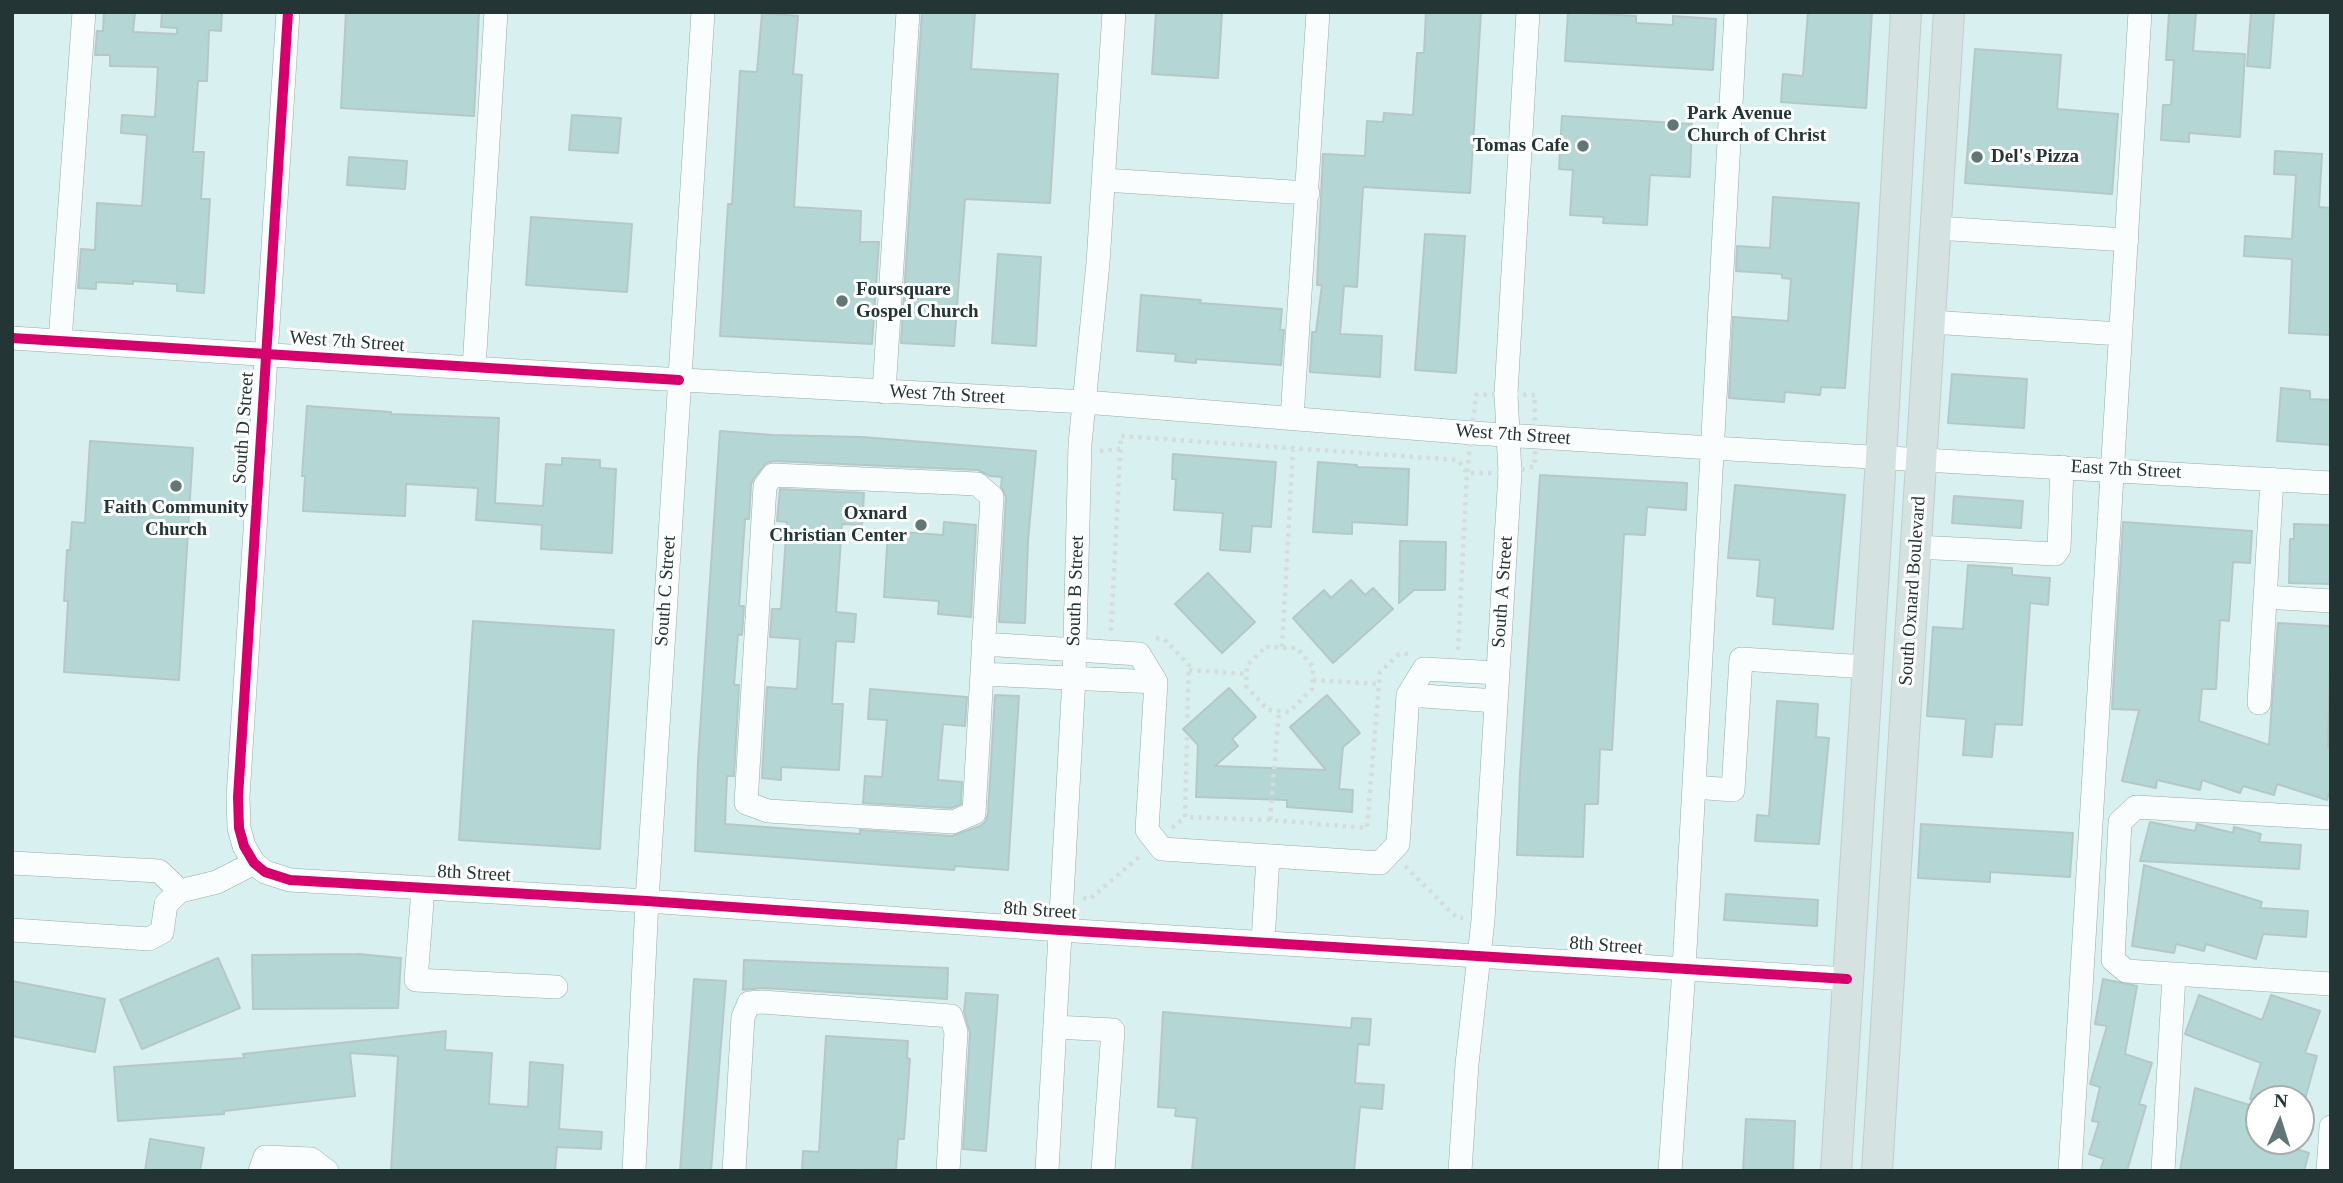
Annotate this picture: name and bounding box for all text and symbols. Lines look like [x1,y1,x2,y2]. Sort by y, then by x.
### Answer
place label: Park Avenue Church of Christ [1687,103,1826,147]
marker: Park Avenue Church of Christ [1665,117,1681,133]
place label: Tomas Cafe [1473,135,1569,157]
marker: Tomas Cafe [1575,138,1591,154]
place label: Del's Pizza [1991,146,2079,168]
marker: Del's Pizza [1969,149,1985,165]
place label: Foursquare Gospel Church [856,279,979,323]
marker: Foursquare Gospel Church [834,293,850,309]
street label: West 7th Street [289,327,405,357]
street label: South D Street [229,371,259,485]
street label: West 7th Street [889,381,1005,409]
street label: West 7th Street [1455,420,1571,450]
street label: East 7th Street [2070,456,2182,484]
marker: Faith Community Church [168,478,184,494]
street label: South Oxnard Boulevard [1895,495,1931,687]
place label: Faith Community Church [103,497,249,541]
place label: Oxnard Christian Center [769,503,907,547]
marker: Oxnard Christian Center [913,517,929,533]
street label: South C Street [651,535,681,647]
street label: South B Street [1063,535,1089,647]
street label: South A Street [1488,535,1518,649]
street label: 8th Street [437,861,511,887]
street label: 8th Street [1003,897,1077,925]
street label: 8th Street [1569,932,1643,960]
north arrow [2245,1085,2315,1155]
text: N [2274,1090,2288,1111]

